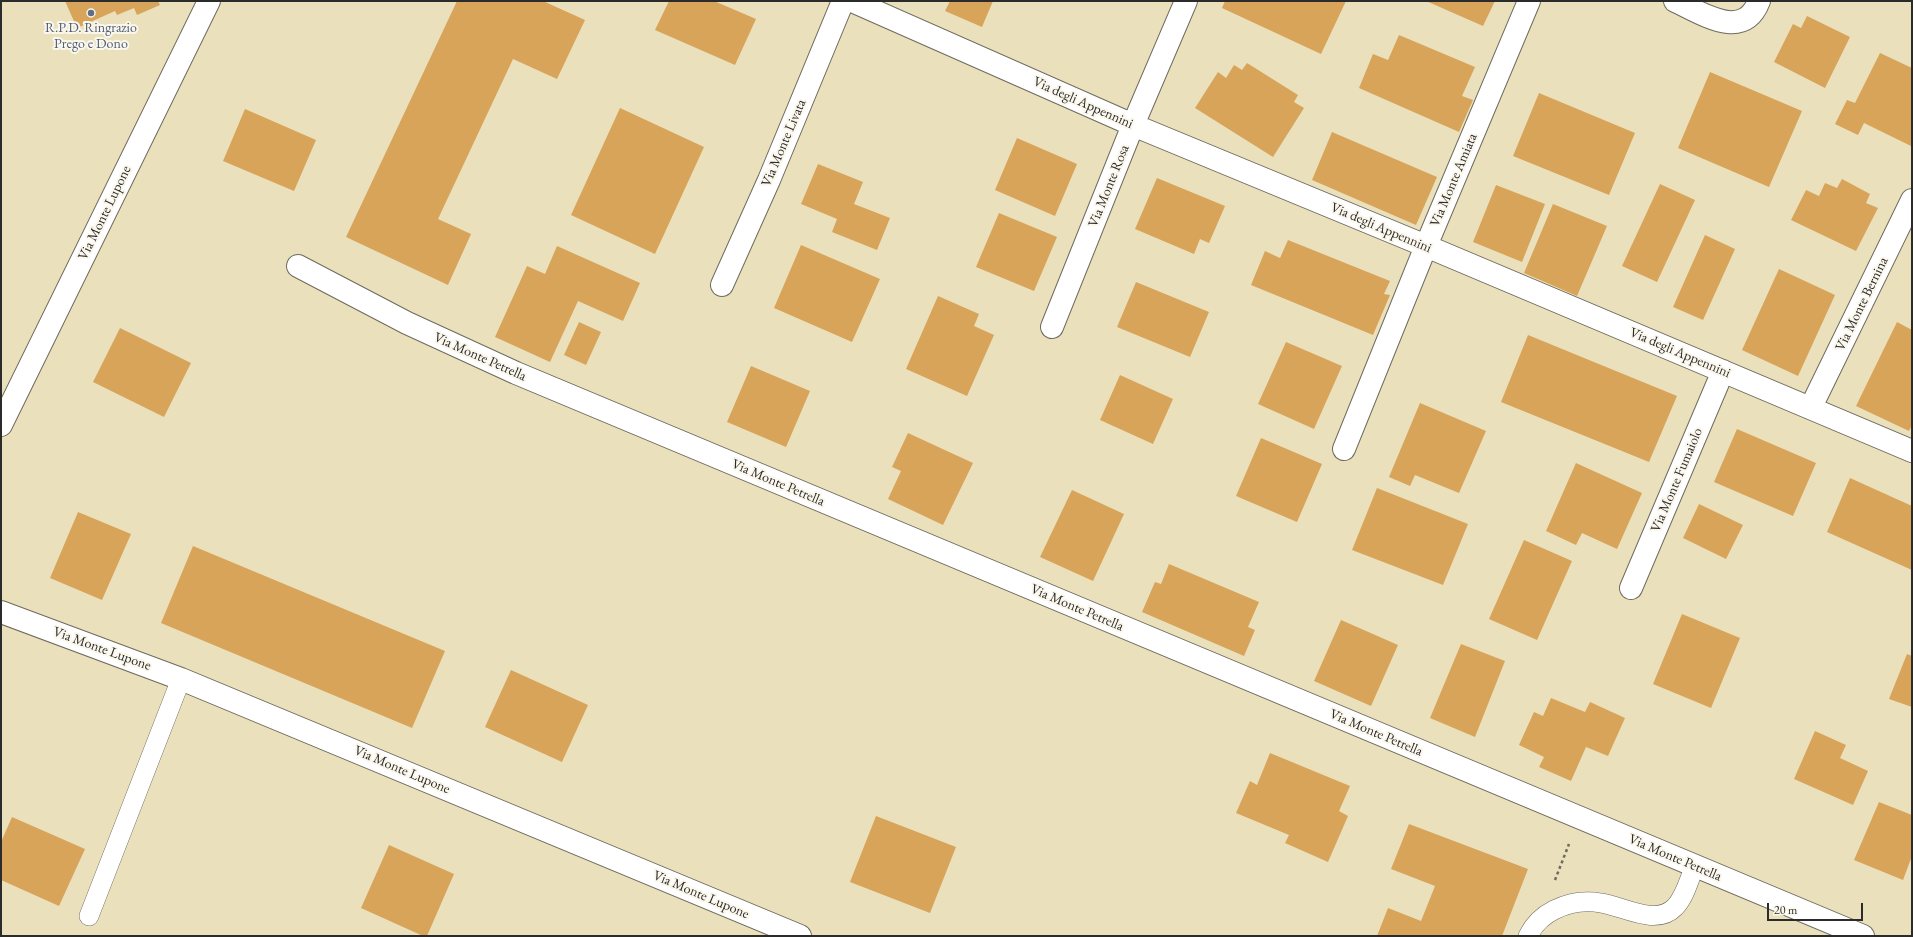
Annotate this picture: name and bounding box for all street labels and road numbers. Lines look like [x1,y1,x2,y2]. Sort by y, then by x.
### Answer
street label: Via degli Appennini [1030,73,1136,133]
street label: Via Monte Livata [758,97,810,189]
street label: Via Monte Amiata [1427,131,1481,229]
street label: Via Monte Rosa [1085,142,1133,230]
street label: Via Monte Lupone [75,163,135,263]
street label: Via degli Appennini [1328,199,1434,257]
street label: Via Monte Bernina [1832,254,1892,354]
street label: Via degli Appennini [1627,324,1733,382]
street label: Via Monte Petrella [431,329,529,385]
street label: Via Monte Fumaiolo [1647,425,1707,535]
street label: Via Monte Petrella [729,456,827,510]
street label: Via Monte Petrella [1028,581,1126,635]
street label: Via Monte Lupone [51,624,153,674]
street label: Via Monte Petrella [1327,706,1425,760]
street label: Via Monte Lupone [351,742,453,798]
street label: Via Monte Petrella [1626,831,1724,885]
street label: Via Monte Lupone [650,867,752,923]

